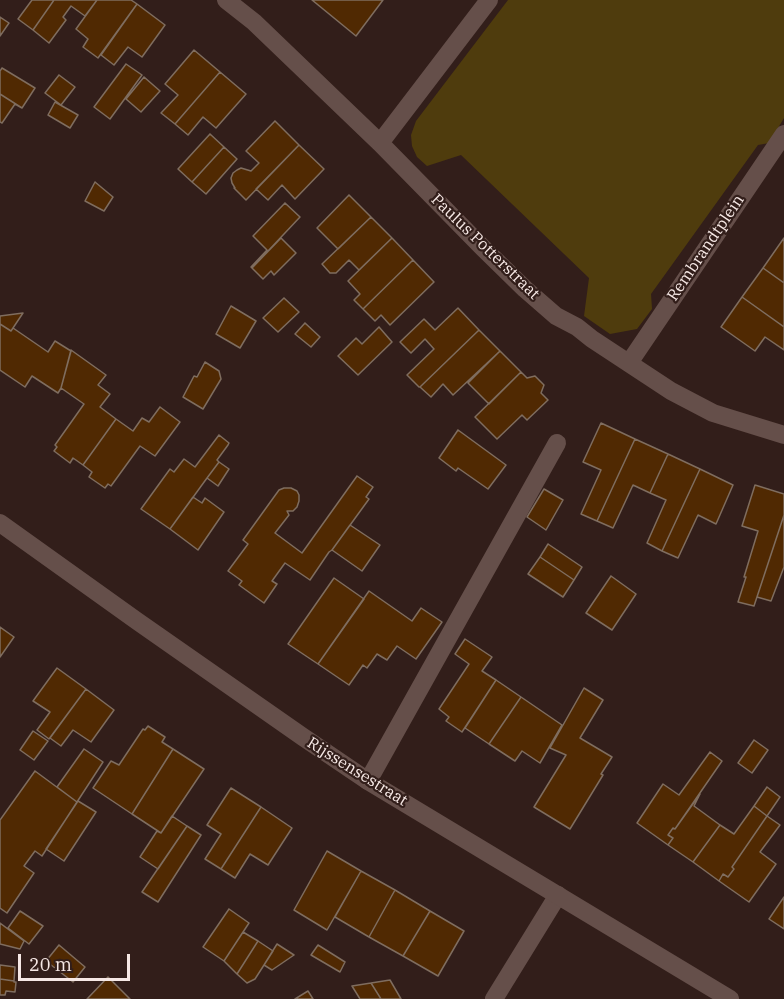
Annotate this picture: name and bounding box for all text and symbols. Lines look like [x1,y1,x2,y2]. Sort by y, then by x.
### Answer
street label: Paulus Potterstraat [427,190,543,304]
street label: Rembrandtplein [663,191,749,305]
street label: Rijssensestraat [303,733,411,811]
scale bar [21,942,134,980]
text: 20 m [29,953,72,976]

